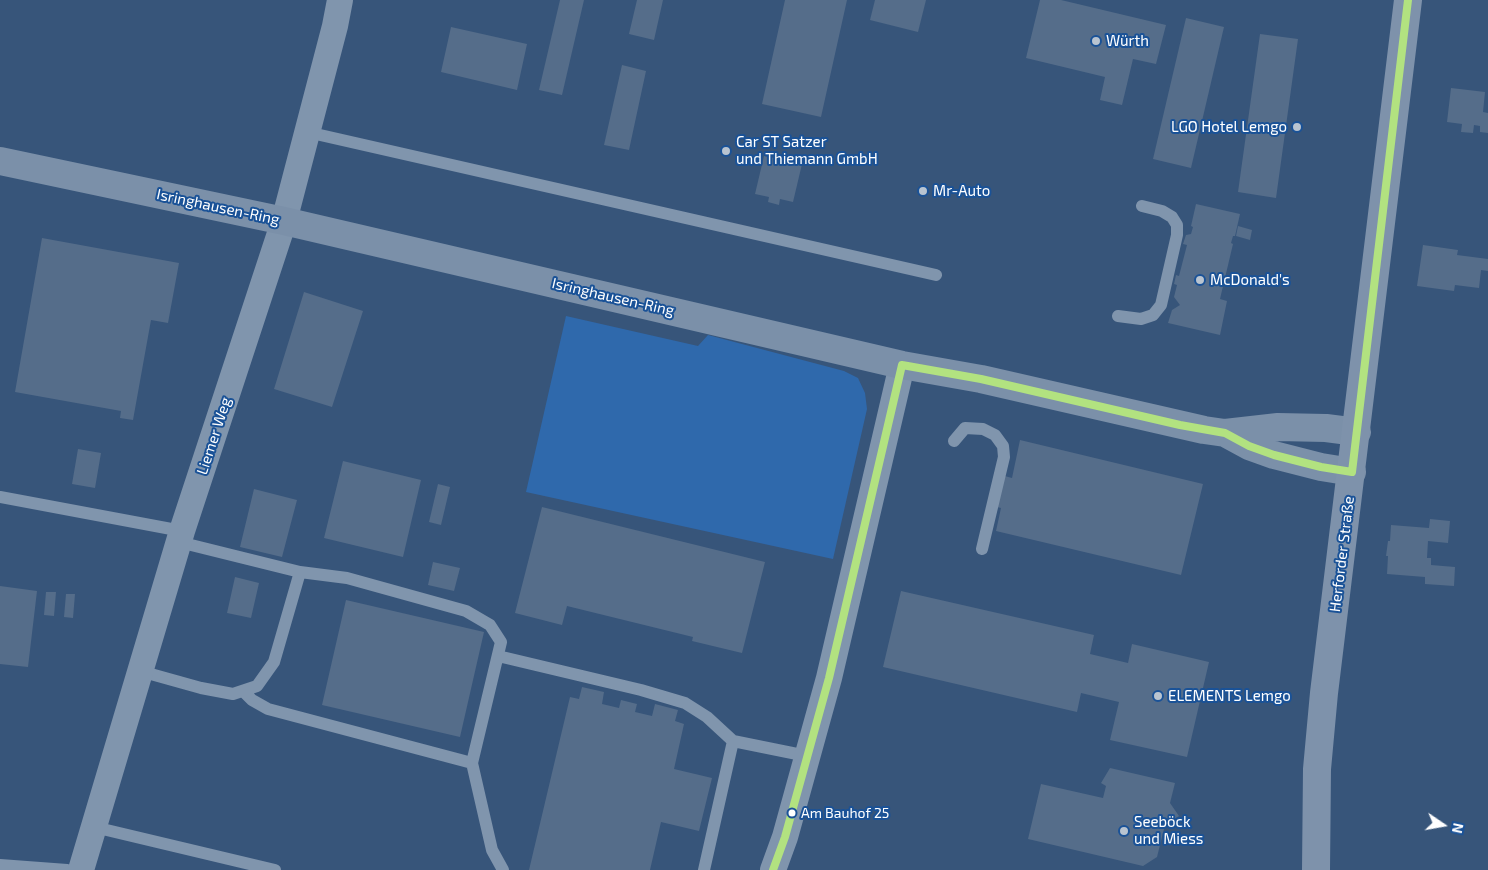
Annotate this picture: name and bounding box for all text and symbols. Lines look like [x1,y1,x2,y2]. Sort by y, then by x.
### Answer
place label: Würth [1106,32,1149,50]
marker: Würth [1090,35,1102,47]
place label: LGO Hotel Lemgo [1171,118,1287,136]
marker: LGO Hotel Lemgo [1291,121,1303,133]
place label: Car ST Satzer und Thiemann GmbH [736,133,878,168]
marker: Car ST Satzer und Thiemann GmbH [720,145,732,157]
place label: Mr-Auto [933,182,990,200]
street label: Isringhausen-Ring [155,185,281,229]
marker: Mr-Auto [917,185,929,197]
place label: McDonald's [1210,271,1290,289]
street label: Isringhausen-Ring [550,274,676,320]
marker: McDonald's [1194,274,1206,286]
street label: Liemer Weg [193,395,235,477]
street label: Herforder Straße [1326,495,1358,613]
place label: ELEMENTS Lemgo [1168,687,1291,705]
marker: ELEMENTS Lemgo [1152,690,1164,702]
north arrow [1418,800,1468,850]
place label: Am Bauhof 25 [801,805,889,821]
marker: Am Bauhof 25 [787,808,797,818]
place label: Seeböck und Miess [1134,813,1203,848]
text: N [1449,822,1468,835]
marker: Seeböck und Miess [1118,825,1130,837]

